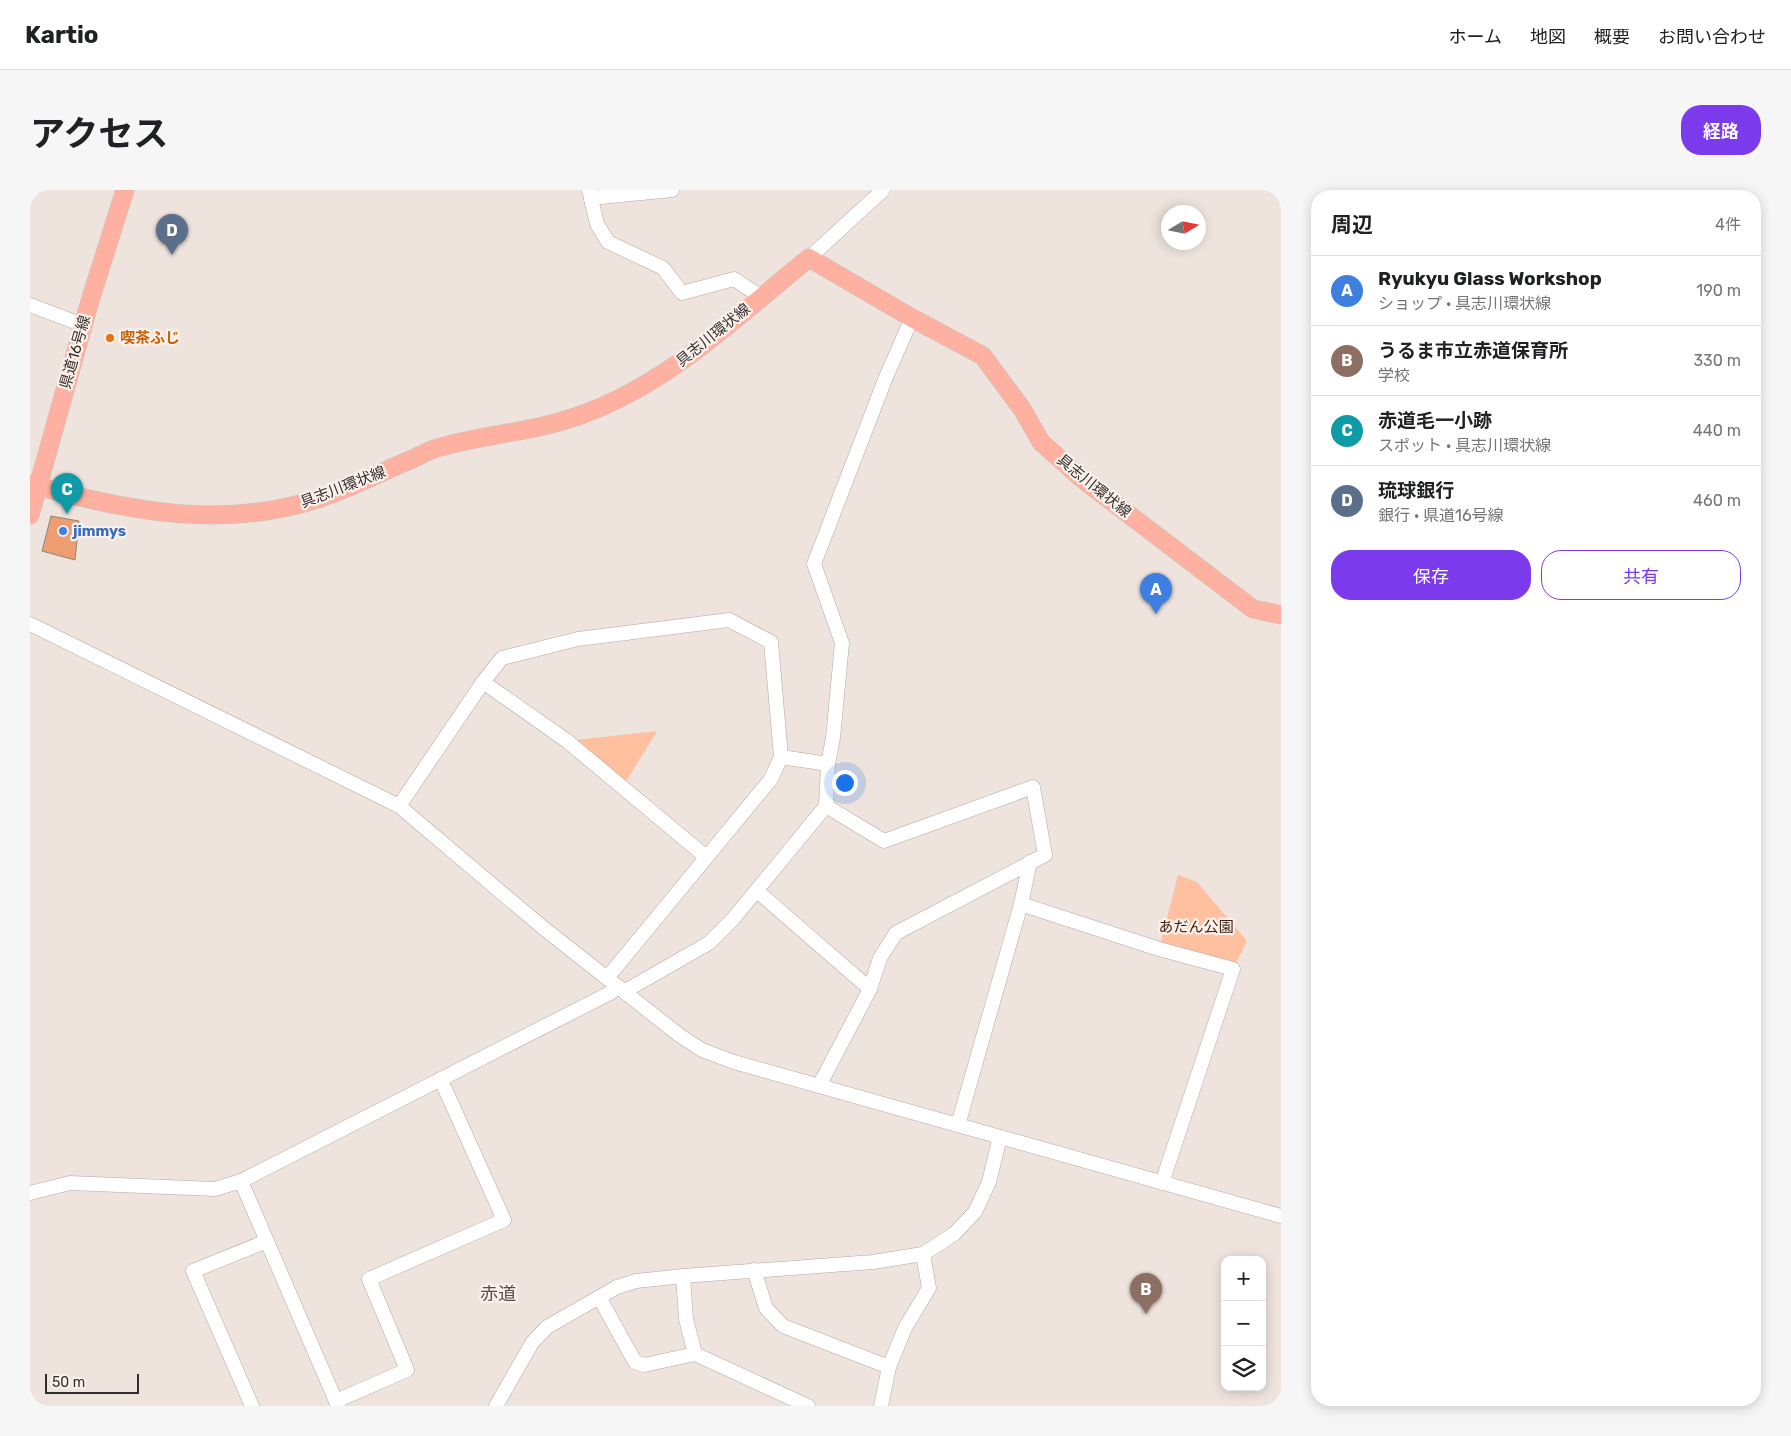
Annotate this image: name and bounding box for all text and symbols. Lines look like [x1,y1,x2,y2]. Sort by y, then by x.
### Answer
text: Kartio [25,21,99,49]
text: ホーム [1449,26,1502,48]
text: 地図 [1530,26,1566,48]
text: 概要 [1594,26,1630,48]
text: お問い合わせ [1658,26,1766,48]
button: 経路 [1681,105,1761,155]
text: アクセス [30,113,168,155]
north arrow [1161,205,1206,250]
text: 周辺 [1331,212,1373,237]
pin: D [156,214,188,255]
text: 4件 [1715,215,1741,234]
text: Ryukyu Glass Workshop [1378,267,1602,290]
text: A [1341,281,1353,300]
text: 190 m [1696,281,1741,300]
text: ショップ · 具志川環状線 [1378,294,1551,313]
street label: 具志川環状線 [672,300,754,370]
street label: 県道16号線 [56,313,94,391]
place label: 喫茶ふじ [120,329,180,347]
marker: 喫茶ふじ [104,332,116,344]
text: うるま市立赤道保育所 [1378,339,1568,362]
text: B [1341,351,1353,370]
text: 330 m [1693,351,1741,370]
text: 学校 [1378,366,1410,385]
text: 赤道毛一小跡 [1378,409,1492,432]
text: C [1341,421,1353,440]
text: 440 m [1693,421,1741,440]
text: スポット · 具志川環状線 [1378,436,1551,455]
street label: 具志川環状線 [1053,451,1135,521]
street label: 具志川環状線 [298,462,388,512]
pin: C [51,473,83,514]
text: 琉球銀行 [1378,479,1454,502]
text: D [1341,491,1353,510]
text: 460 m [1693,491,1741,510]
text: 銀行 · 県道16号線 [1378,506,1504,525]
place label: jimmys [72,522,126,540]
marker: jimmys [57,525,69,537]
button: 保存 [1331,550,1531,600]
button: 共有 [1541,550,1741,600]
pin: A [1140,573,1172,614]
your location [832,770,858,796]
park label: あだん公園 [1158,918,1234,936]
map controls [1221,1256,1266,1391]
button: + [1221,1256,1266,1301]
pin: B [1130,1273,1162,1314]
district label: 赤道 [480,1283,516,1305]
button: − [1221,1301,1266,1346]
button: layers [1221,1346,1266,1391]
scale bar [45,1371,139,1394]
text: 50 m [52,1374,85,1391]

